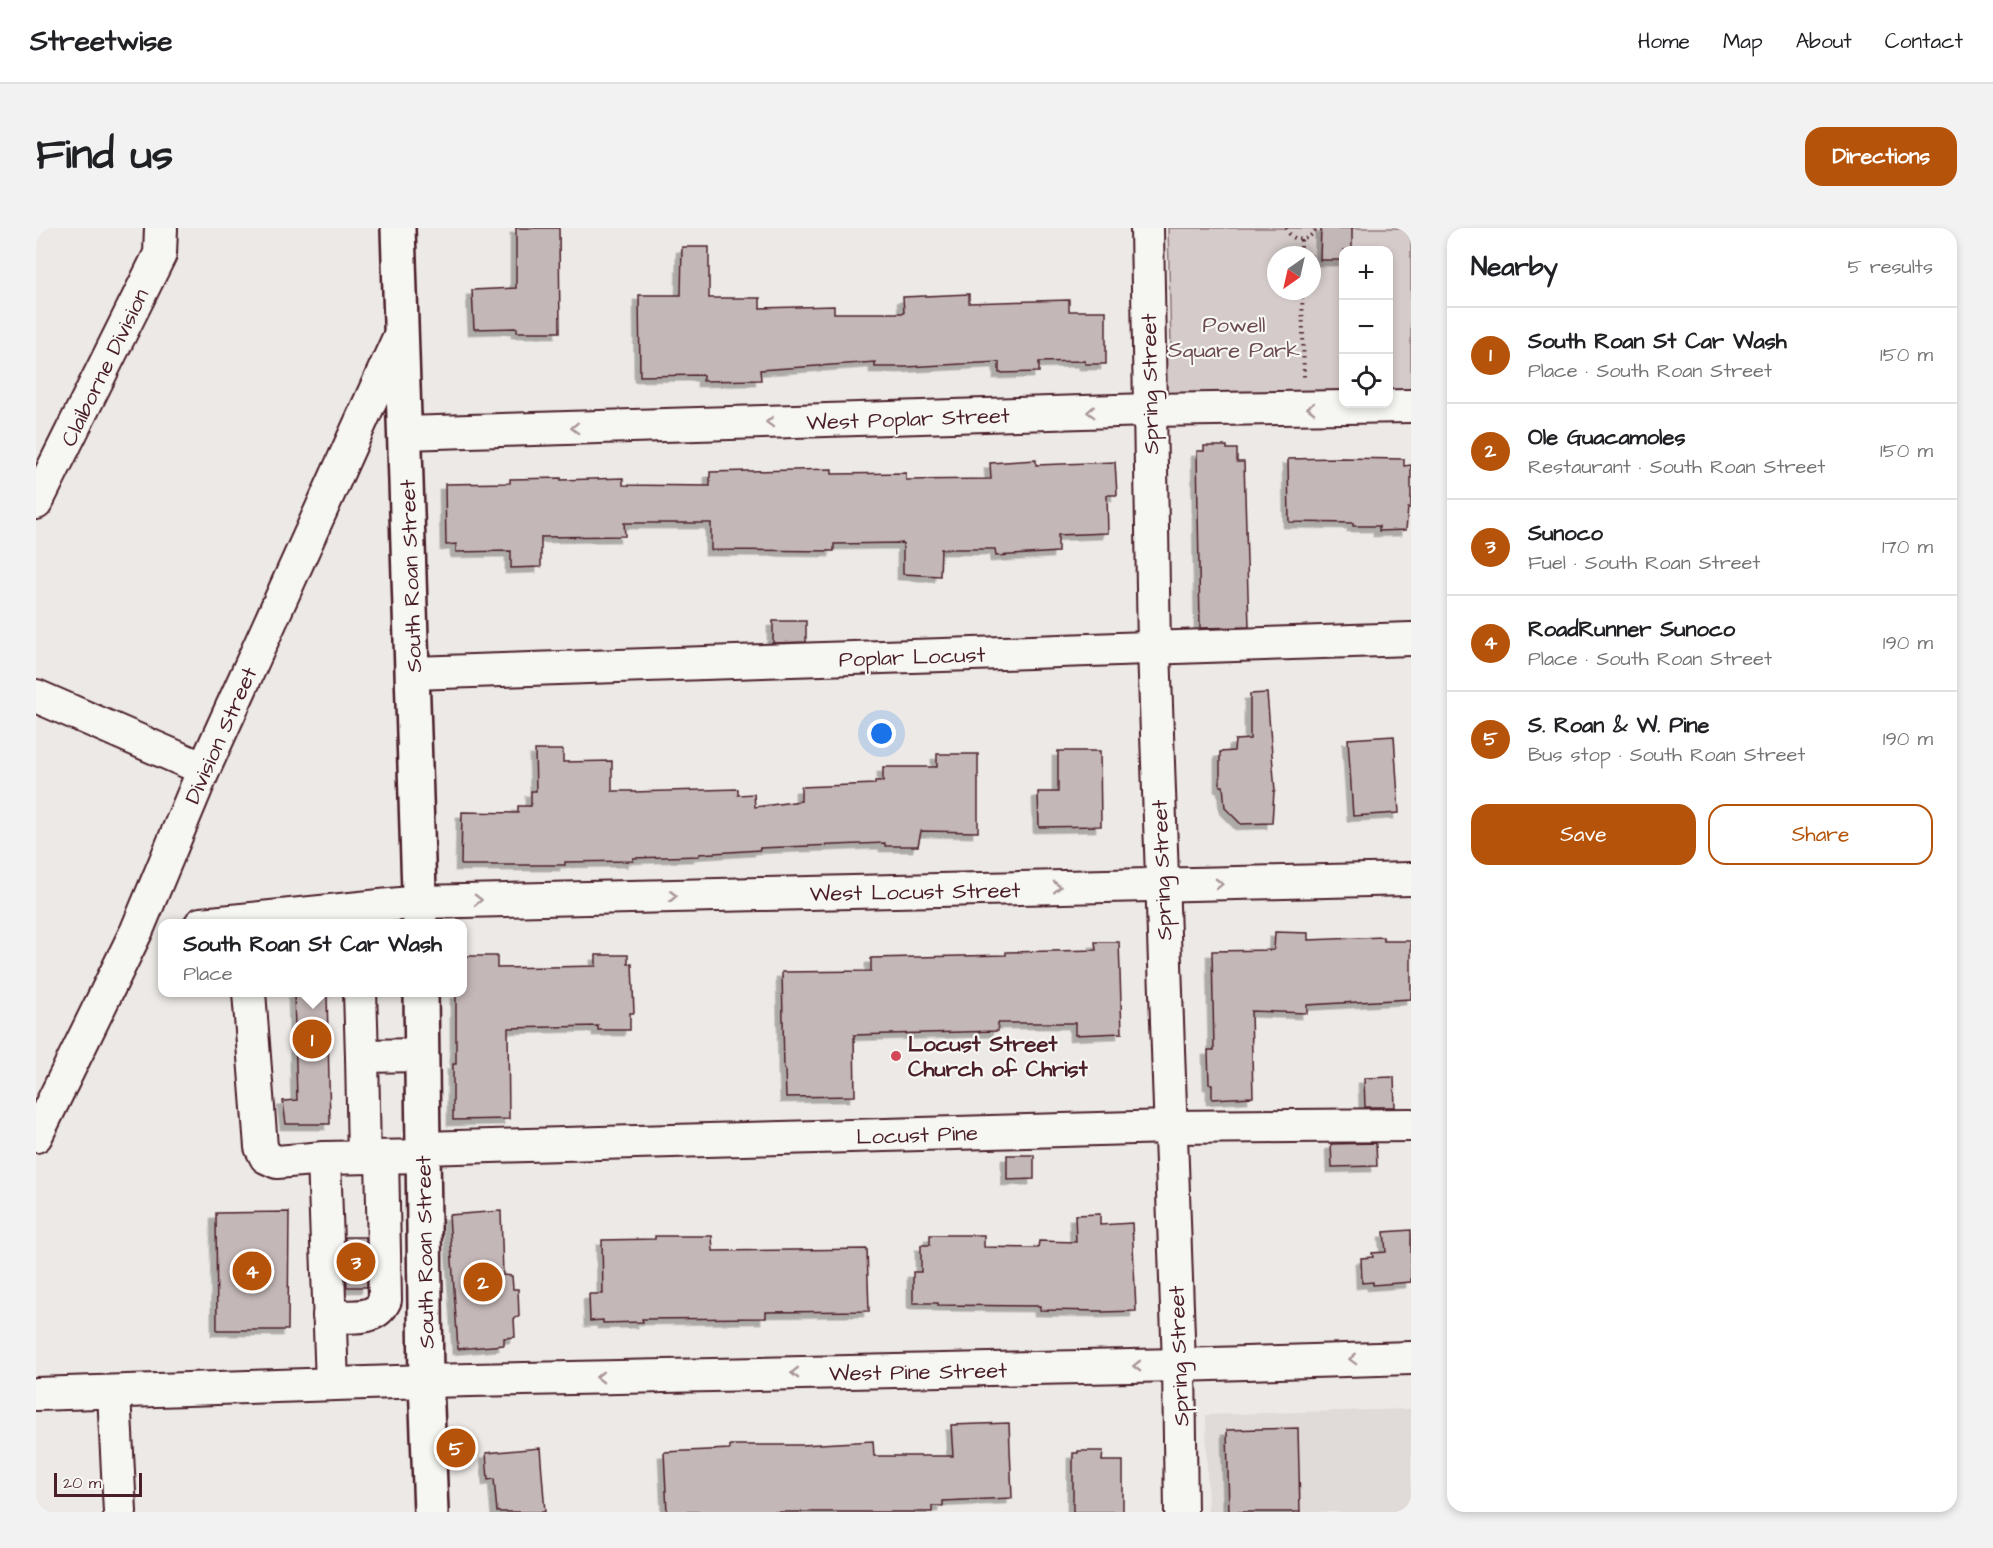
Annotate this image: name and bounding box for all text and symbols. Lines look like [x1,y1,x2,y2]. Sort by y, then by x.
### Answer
text: Streetwise [30,22,172,61]
text: Home [1638,27,1690,56]
text: Map [1723,27,1763,56]
text: About [1796,27,1852,56]
text: Contact [1885,27,1963,56]
text: Find us [36,127,173,185]
button: Directions [1805,127,1957,186]
north arrow [1267,246,1321,300]
map controls [1339,246,1393,408]
button: + [1339,246,1393,300]
text: Nearby [1471,249,1558,285]
text: 5 results [1848,253,1933,281]
street label: Claiborne Division [54,283,157,452]
button: − [1339,300,1393,354]
park label: Powell Square Park [1168,310,1300,366]
street label: Spring Street [1134,313,1168,455]
text: South Roan St Car Wash [1528,326,1787,357]
text: 1 [1489,341,1492,369]
text: 150 m [1880,341,1933,369]
button: locate [1339,354,1393,408]
text: Place · South Roan Street [1528,357,1772,385]
street label: West Poplar Street [806,400,1010,439]
one-way arrow [1306,401,1315,414]
one-way arrow [1086,406,1095,418]
one-way arrow [765,415,774,428]
one-way arrow [570,421,579,434]
text: Ole Guacamoles [1528,422,1686,453]
text: 2 [1485,437,1496,465]
text: 150 m [1880,437,1933,465]
text: Restaurant · South Roan Street [1528,453,1825,481]
street label: South Roan Street [393,479,430,673]
text: Sunoco [1528,518,1603,549]
text: 3 [1485,533,1496,561]
text: 170 m [1882,533,1933,561]
text: Fuel · South Roan Street [1528,549,1760,577]
text: RoadRunner Sunoco [1528,614,1735,645]
text: 4 [1484,629,1497,657]
text: 190 m [1883,629,1933,657]
street label: Poplar Locust [838,639,986,676]
text: Place · South Roan Street [1528,645,1772,673]
street label: Division Street [177,662,265,809]
text: S. Roan & W. Pine [1528,710,1710,741]
your location [867,719,896,748]
text: 5 [1483,725,1498,753]
text: 190 m [1883,725,1933,753]
text: Bus stop · South Roan Street [1528,741,1805,769]
street label: Spring Street [1145,799,1181,941]
button: Save [1471,804,1696,865]
button: Share [1708,804,1933,865]
street label: West Locust Street [809,875,1021,910]
one-way arrow [1215,878,1224,890]
one-way arrow [1053,881,1062,894]
one-way arrow [669,890,678,902]
one-way arrow [474,894,483,907]
popup [158,919,467,997]
text: South Roan St Car Wash [183,929,442,960]
text: Place [183,960,233,988]
pin: 1 [292,1016,332,1062]
place label: Locust Street Church of Christ [908,1029,1089,1085]
marker: Locust Street Church of Christ [889,1049,903,1063]
street label: Locust Pine [856,1118,979,1153]
street label: South Roan Street [408,1155,443,1349]
pin: 3 [336,1240,376,1284]
pin: 4 [232,1248,272,1294]
pin: 2 [464,1260,502,1304]
street label: Spring Street [1162,1285,1198,1427]
one-way arrow [1348,1353,1357,1366]
street label: West Pine Street [829,1355,1008,1390]
one-way arrow [1132,1360,1141,1372]
one-way arrow [790,1367,799,1379]
one-way arrow [595,1371,604,1383]
pin: 5 [436,1426,476,1470]
scale bar [54,1470,142,1498]
text: 20 m [63,1472,101,1494]

